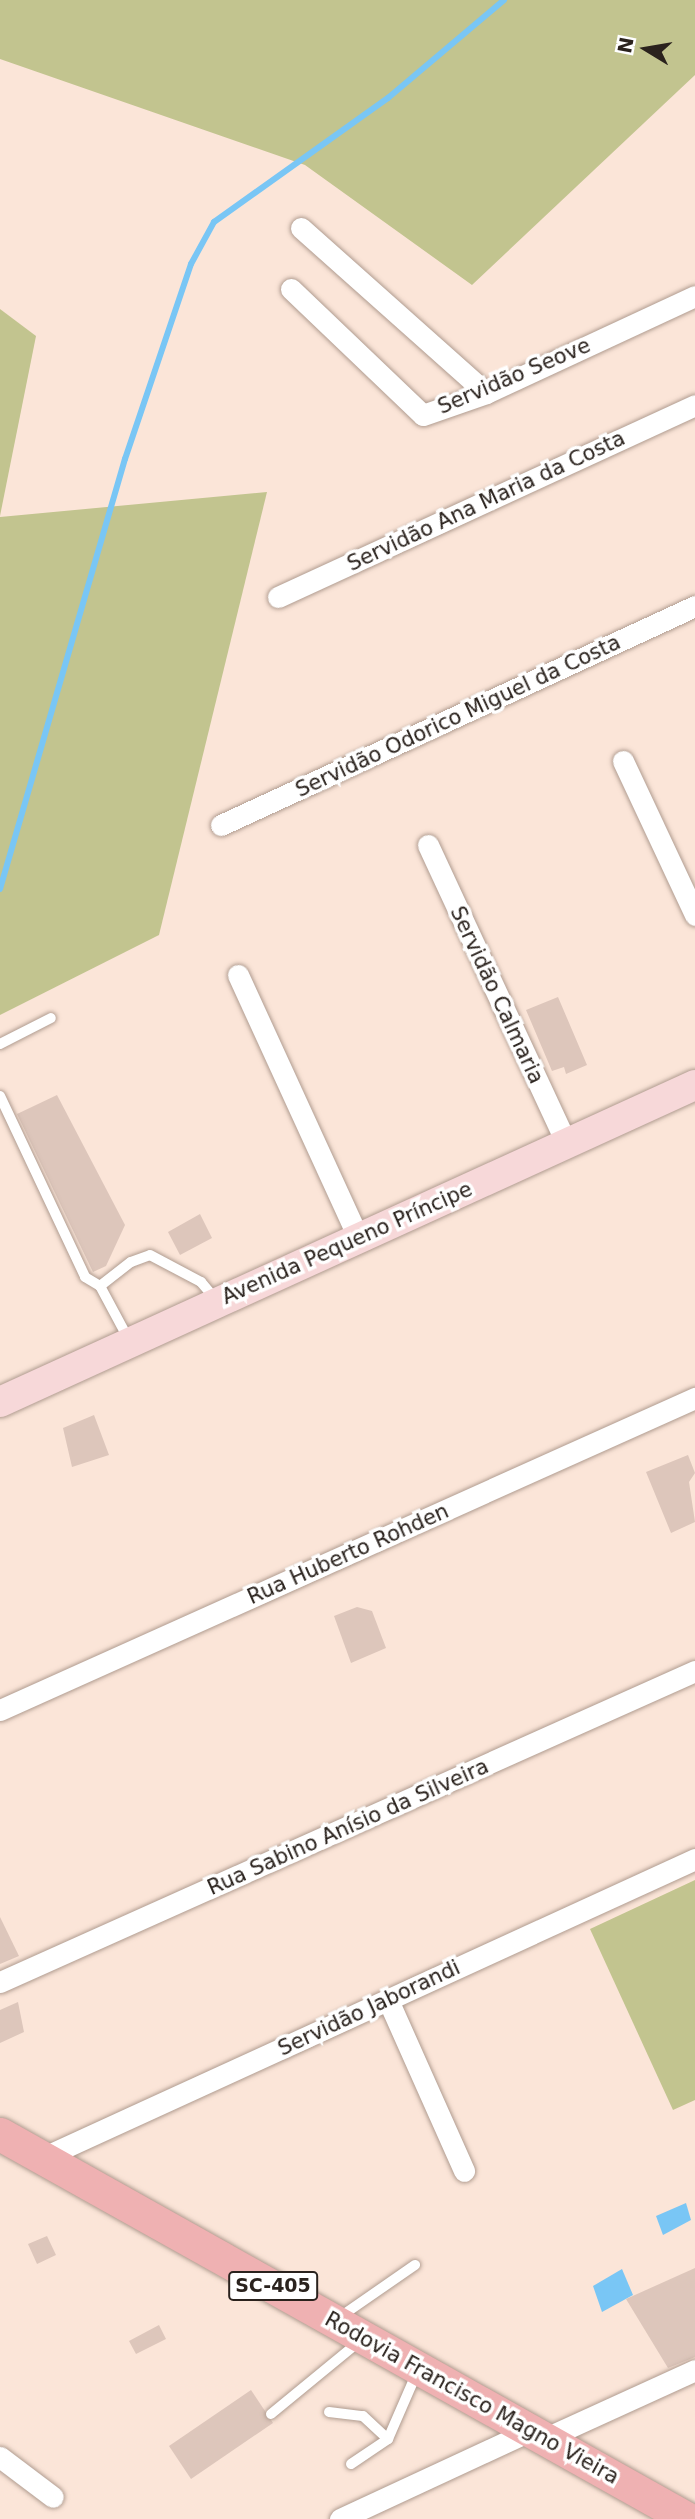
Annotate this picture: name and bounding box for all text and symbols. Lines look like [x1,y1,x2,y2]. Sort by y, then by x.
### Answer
north arrow [611,14,681,84]
text: N [613,35,638,55]
street label: Servidão Seove [434,332,594,420]
street label: Servidão Ana Maria da Costa [343,425,629,577]
street label: Servidão Odorico Miguel da Costa [292,629,624,803]
street label: Servidão Calmaria [445,902,549,1088]
street label: Avenida Pequeno Príncipe [218,1176,476,1310]
street label: Rua Huberto Rohden [243,1498,453,1610]
street label: Rua Sabino Anísio da Silveira [204,1753,492,1901]
street label: Servidão Jaborandi [274,1955,464,2061]
road number: SC-405 [228,2270,318,2302]
street label: Rodovia Francisco Magno Vieira [321,2306,623,2490]

